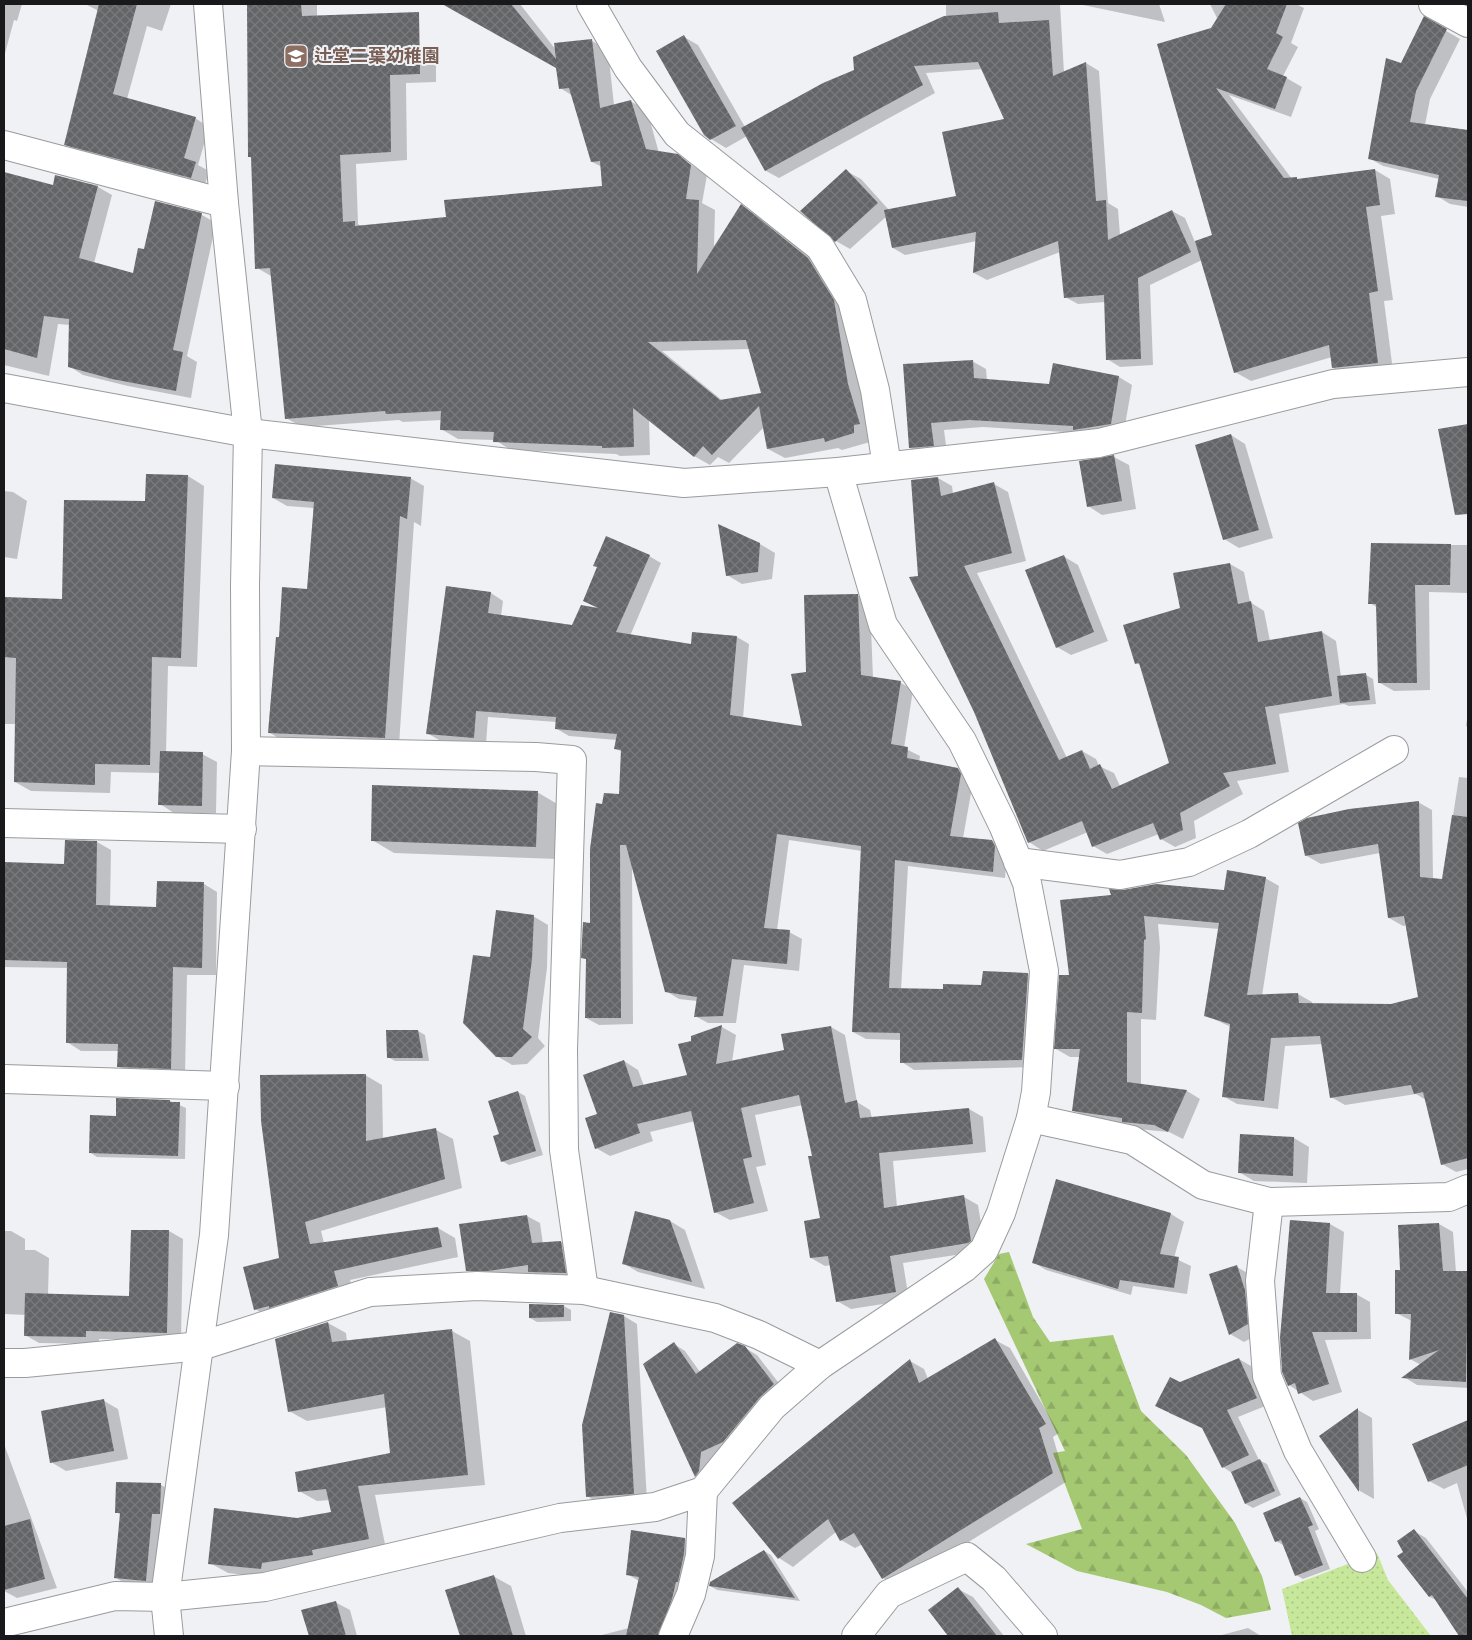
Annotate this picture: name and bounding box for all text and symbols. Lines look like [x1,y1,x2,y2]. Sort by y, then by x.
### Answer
school or university icon: 辻堂二葉幼稚園 [283,43,309,69]
place label: 辻堂二葉幼稚園 [314,44,440,66]

